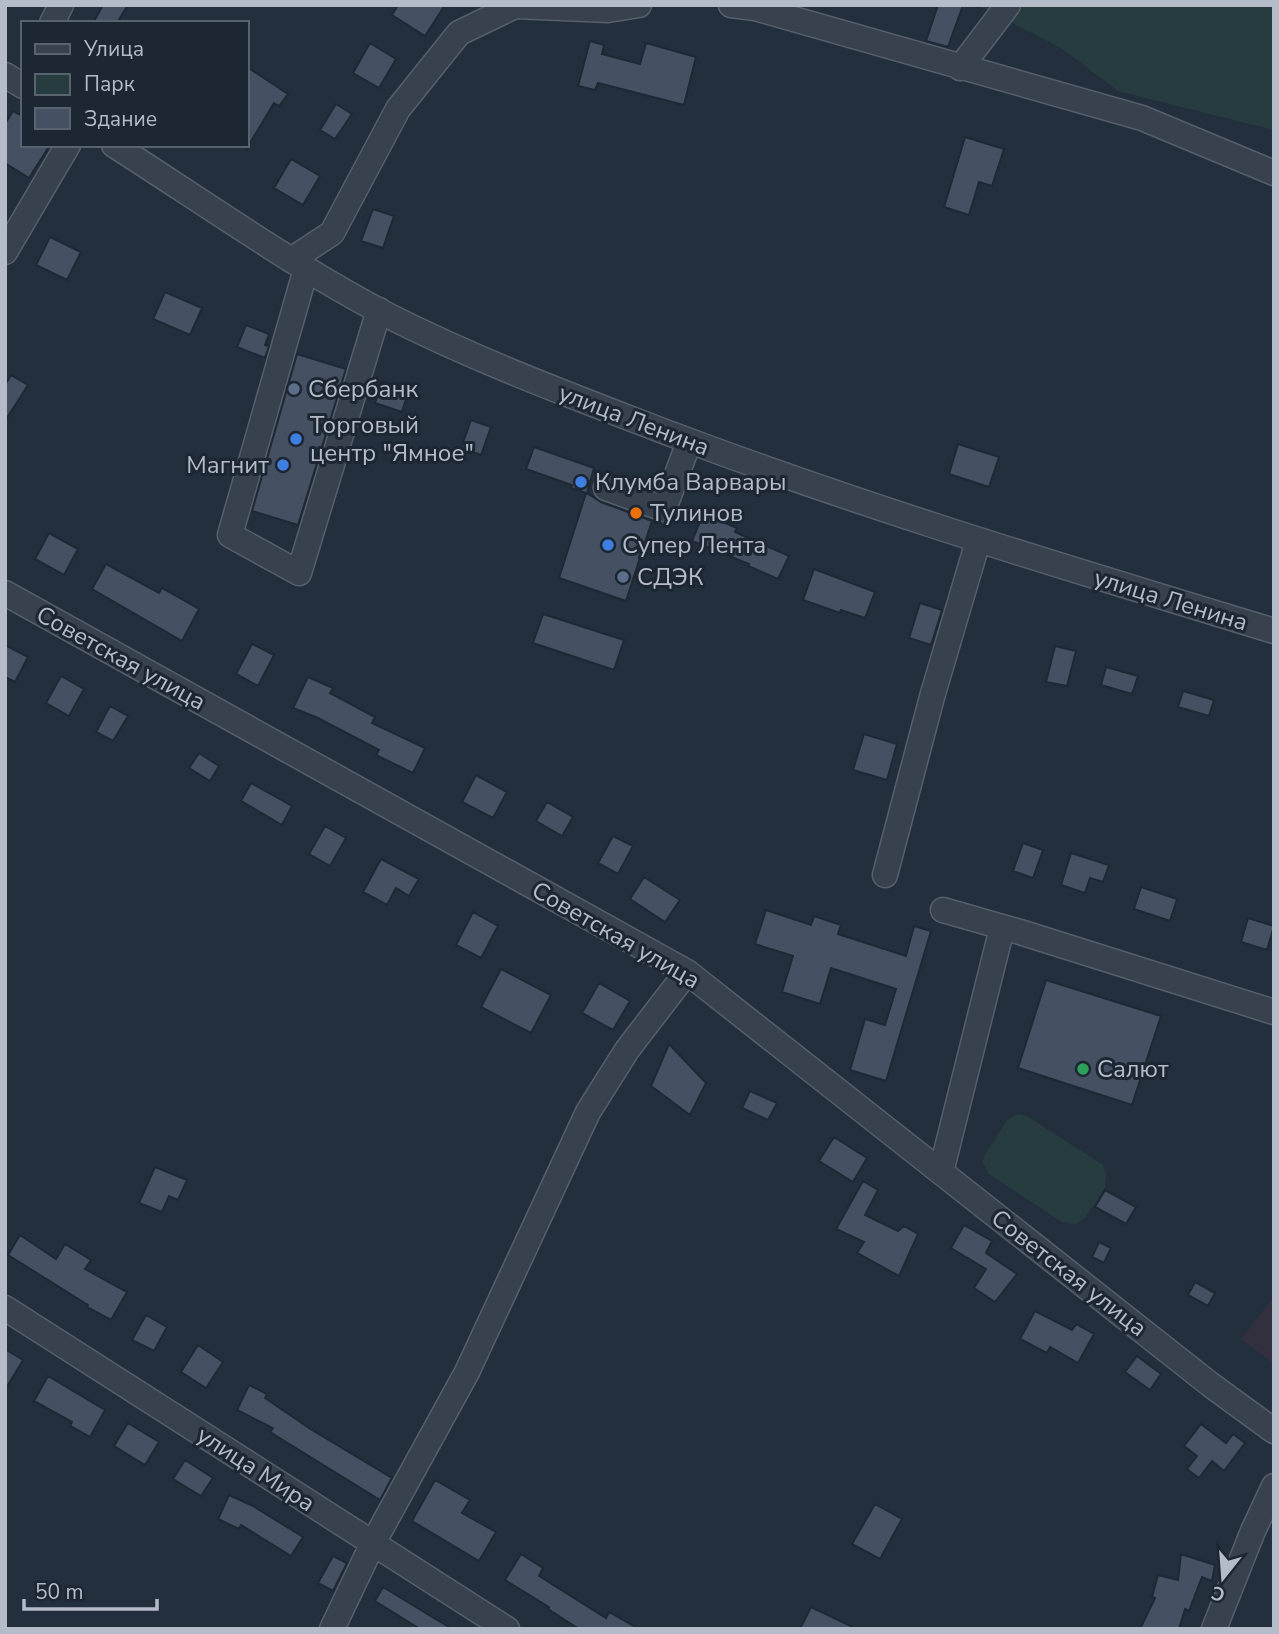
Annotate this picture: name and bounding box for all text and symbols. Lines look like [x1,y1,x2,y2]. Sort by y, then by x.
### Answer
legend [21,21,248,147]
text: Улица [83,35,144,63]
text: Парк [84,70,136,98]
text: Здание [84,105,157,133]
place label: Сбербанк [308,373,419,405]
street label: улица Ленина [554,377,714,463]
marker: Сбербанк [286,381,302,397]
place label: Торговый центр "Ямное" [310,409,474,469]
marker: Торговый центр "Ямное" [288,431,304,447]
place label: Магнит [186,449,269,481]
marker: Магнит [275,457,291,473]
place label: Клумба Варвары [595,466,786,498]
marker: Клумба Варвары [573,474,589,490]
place label: Тулинов [650,497,743,529]
marker: Тулинов [628,505,644,521]
place label: Супер Лента [622,529,766,561]
marker: Супер Лента [600,537,616,553]
place label: СДЭК [637,561,704,593]
street label: улица Ленина [1090,561,1252,639]
marker: СДЭК [615,569,631,585]
street label: Советская улица [31,598,211,718]
street label: Советская улица [526,874,706,996]
place label: Салют [1097,1053,1169,1085]
marker: Салют [1075,1061,1091,1077]
street label: Советская улица [985,1202,1153,1344]
street label: улица Мира [191,1419,321,1519]
north arrow [1188,1543,1258,1613]
scale bar [24,1568,158,1612]
text: 50 m [35,1578,84,1606]
text: С [1208,1579,1228,1608]

